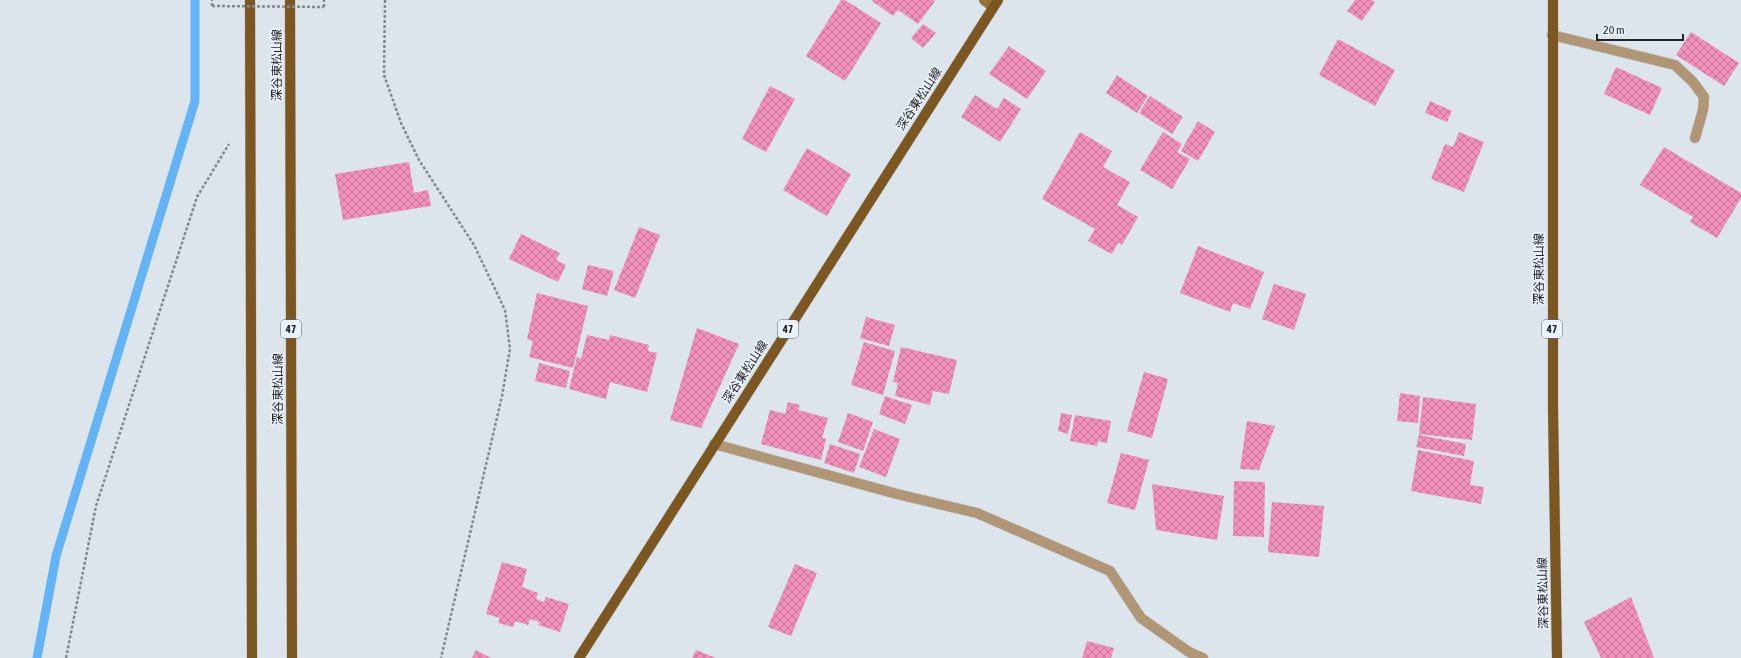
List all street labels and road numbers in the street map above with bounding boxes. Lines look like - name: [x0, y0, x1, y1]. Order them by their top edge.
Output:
- street label: 深谷東松山線: [270, 29, 284, 101]
- street label: 深谷東松山線: [894, 65, 944, 133]
- street label: 深谷東松山線: [1532, 233, 1546, 305]
- road number: 47: [281, 320, 301, 338]
- road number: 47: [778, 320, 798, 338]
- road number: 47: [1542, 320, 1562, 338]
- street label: 深谷東松山線: [720, 338, 770, 406]
- street label: 深谷東松山線: [271, 353, 285, 425]
- street label: 深谷東松山線: [1535, 557, 1551, 629]

